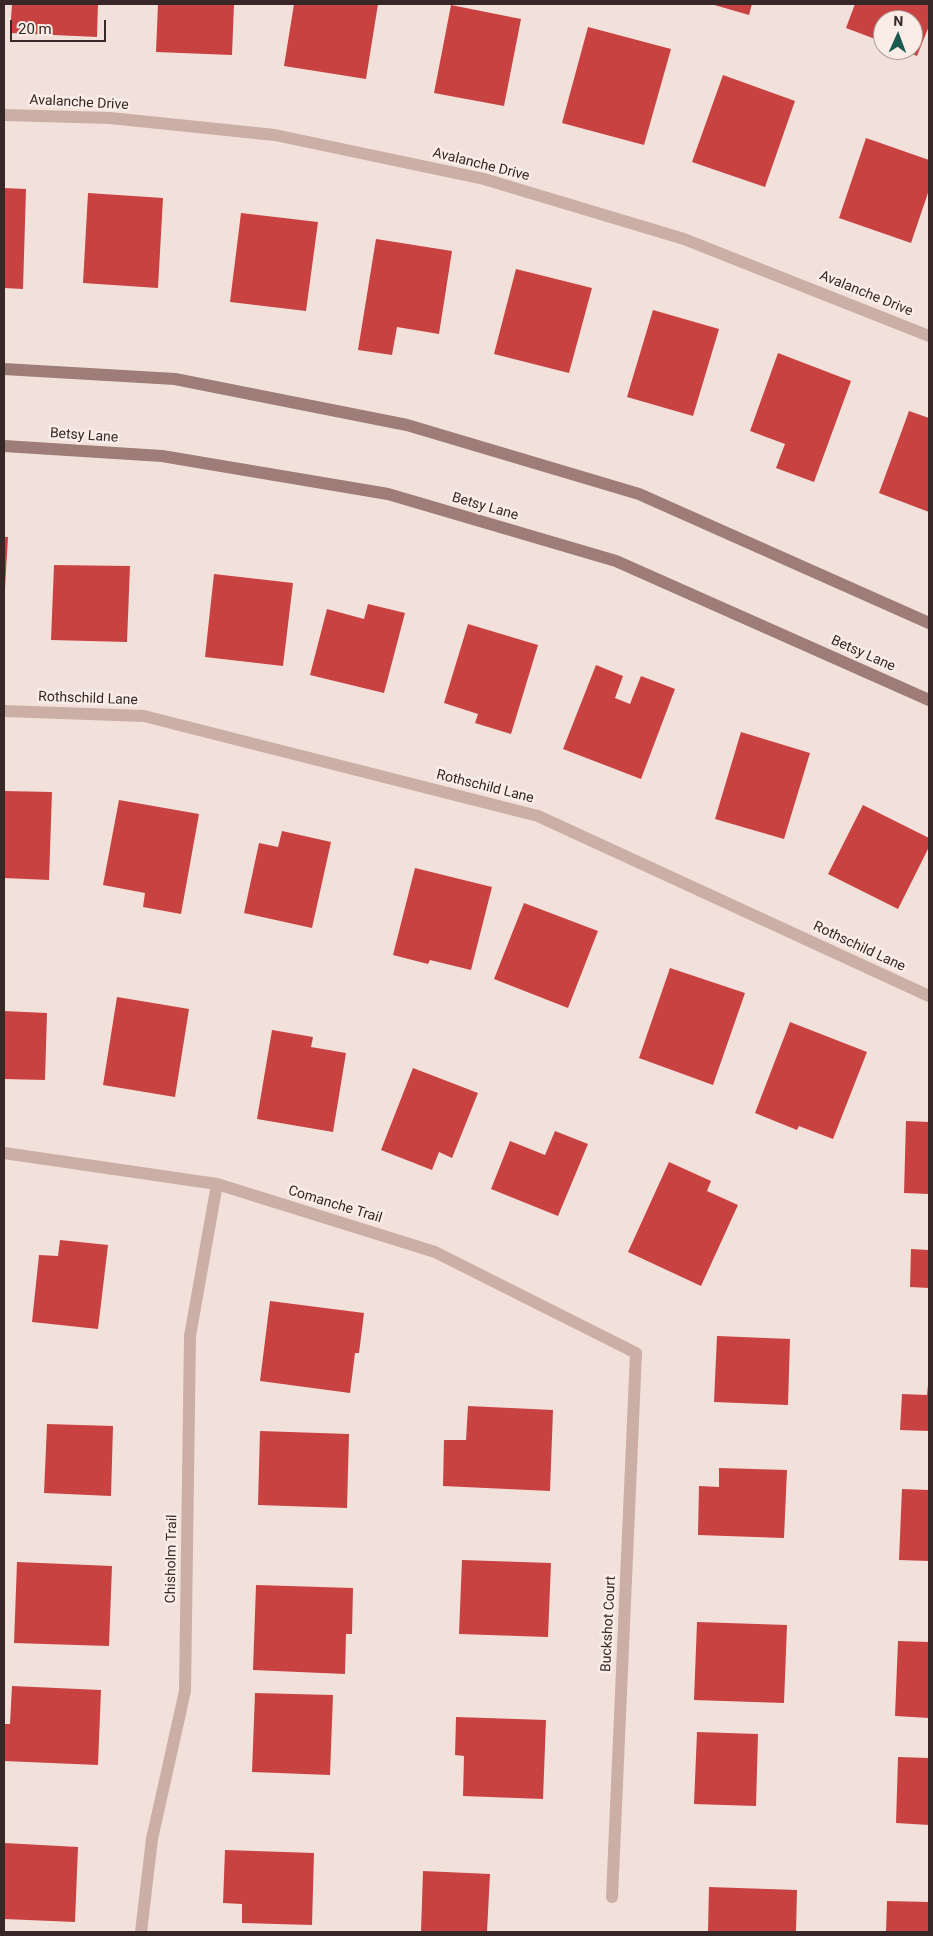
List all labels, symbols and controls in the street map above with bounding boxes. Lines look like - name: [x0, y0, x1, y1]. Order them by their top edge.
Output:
- scale bar: [12, 10, 109, 42]
- north arrow: [873, 10, 923, 60]
- text: N: [893, 13, 904, 29]
- text: 20 m: [18, 20, 52, 38]
- street label: Avalanche Drive: [29, 92, 129, 114]
- street label: Avalanche Drive: [431, 145, 531, 185]
- street label: Avalanche Drive: [817, 268, 915, 320]
- street label: Betsy Lane: [49, 425, 119, 447]
- street label: Betsy Lane: [450, 490, 520, 524]
- street label: Betsy Lane: [828, 632, 898, 676]
- street label: Rothschild Lane: [38, 689, 138, 709]
- street label: Rothschild Lane: [435, 767, 535, 807]
- street label: Rothschild Lane: [810, 918, 908, 976]
- street label: Comanche Trail: [286, 1183, 384, 1227]
- street label: Chisholm Trail: [163, 1514, 181, 1604]
- street label: Buckshot Court: [598, 1575, 620, 1673]

